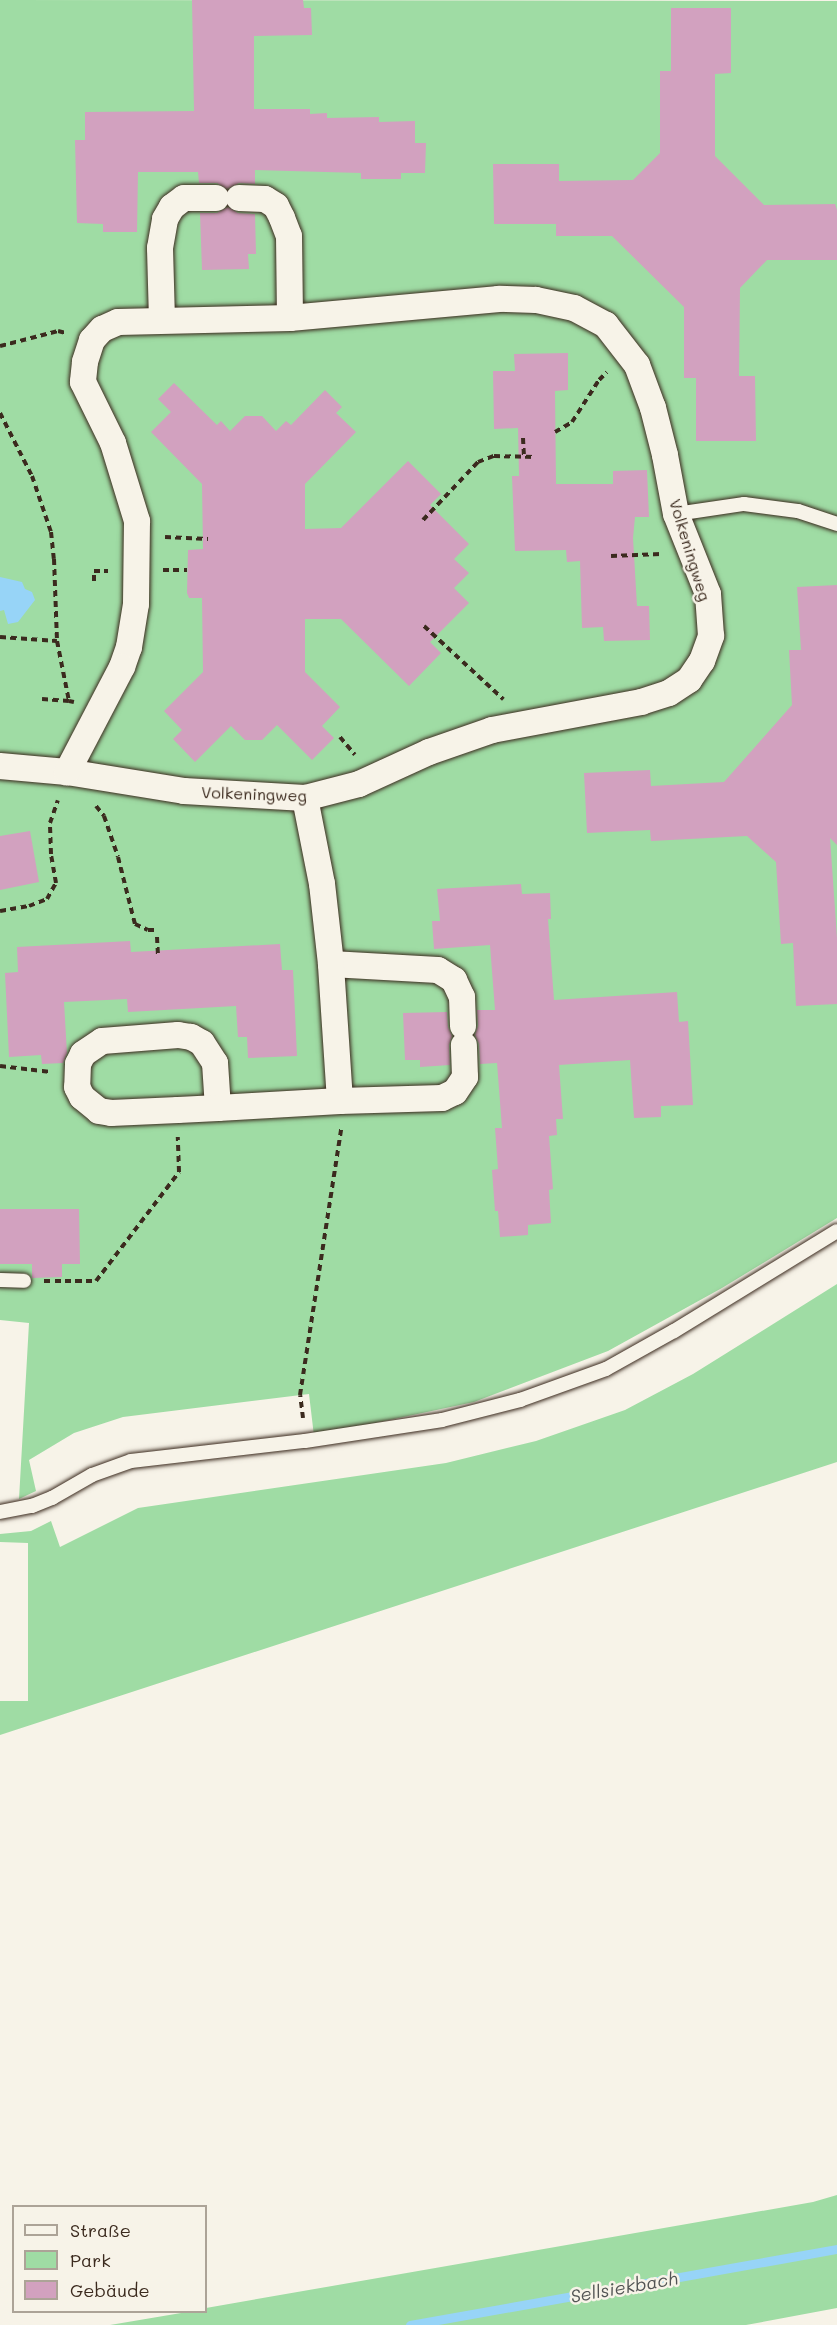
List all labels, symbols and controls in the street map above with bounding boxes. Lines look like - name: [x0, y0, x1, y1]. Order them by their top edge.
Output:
- street label: Volkeningweg: [665, 497, 715, 603]
- street label: Volkeningweg: [201, 783, 307, 805]
- legend: [12, 2205, 207, 2313]
- text: Straße: [70, 2218, 131, 2242]
- text: Park: [70, 2248, 111, 2272]
- water label: Sellsiekbach: [569, 2267, 679, 2307]
- text: Gebäude: [70, 2278, 150, 2302]

